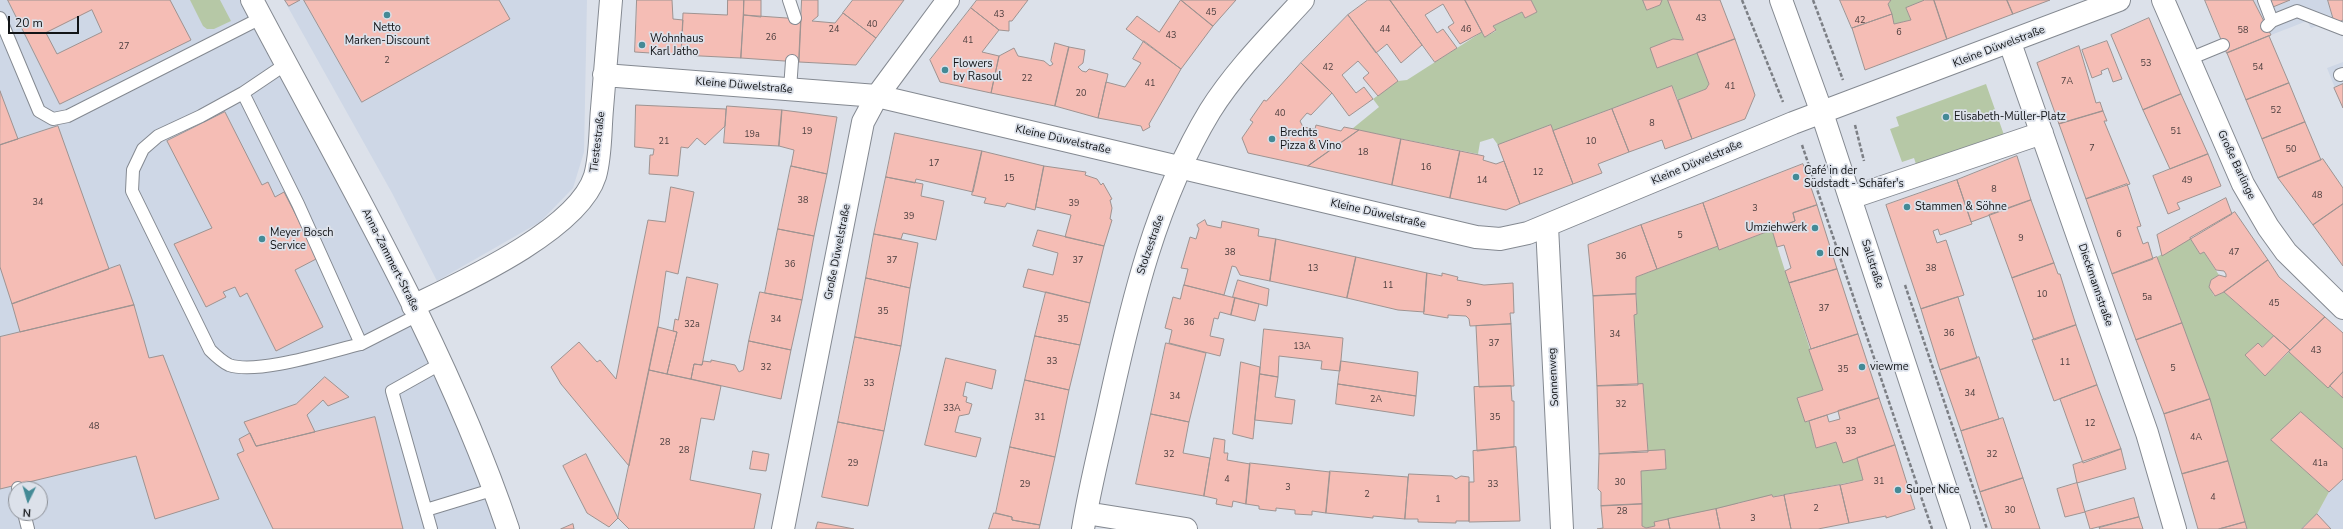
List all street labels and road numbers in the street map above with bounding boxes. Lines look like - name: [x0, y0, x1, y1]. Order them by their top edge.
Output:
- street label: Kleine Düwelstraße: [1951, 23, 2047, 71]
- street label: Kleine Düwelstraße: [695, 75, 793, 97]
- street label: Tiestestraße: [588, 111, 608, 173]
- street label: Kleine Düwelstraße: [1014, 123, 1112, 157]
- street label: Große Barlinge: [2214, 128, 2258, 202]
- street label: Kleine Düwelstraße: [1650, 138, 1744, 188]
- street label: Kleine Düwelstraße: [1329, 197, 1427, 231]
- street label: Große Düwelstraße: [822, 203, 854, 301]
- street label: Anna-Zammert-Straße: [358, 207, 422, 313]
- street label: Stolzestraße: [1135, 213, 1167, 277]
- street label: Sallstraße: [1858, 238, 1886, 290]
- street label: Dieckmannstraße: [2075, 242, 2115, 328]
- street label: Sonnenweg: [1546, 347, 1562, 407]

